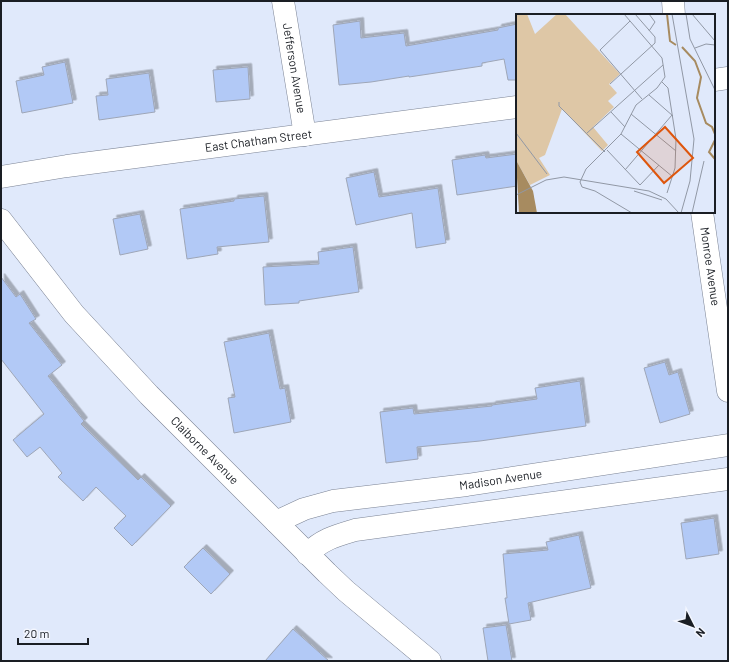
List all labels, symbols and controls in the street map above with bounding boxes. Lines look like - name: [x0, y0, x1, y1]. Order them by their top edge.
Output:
- inset map: [516, 14, 715, 213]
- street label: Jefferson Avenue: [281, 22, 309, 114]
- street label: East Chatham Street: [204, 126, 313, 154]
- street label: Monroe Avenue: [698, 226, 724, 307]
- street label: Claiborne Avenue: [169, 413, 242, 487]
- street label: Madison Avenue: [458, 466, 543, 492]
- north arrow: [673, 606, 713, 646]
- scale bar: [18, 620, 88, 646]
- text: 20 m: [24, 626, 50, 640]
- text: N: [694, 626, 708, 640]

